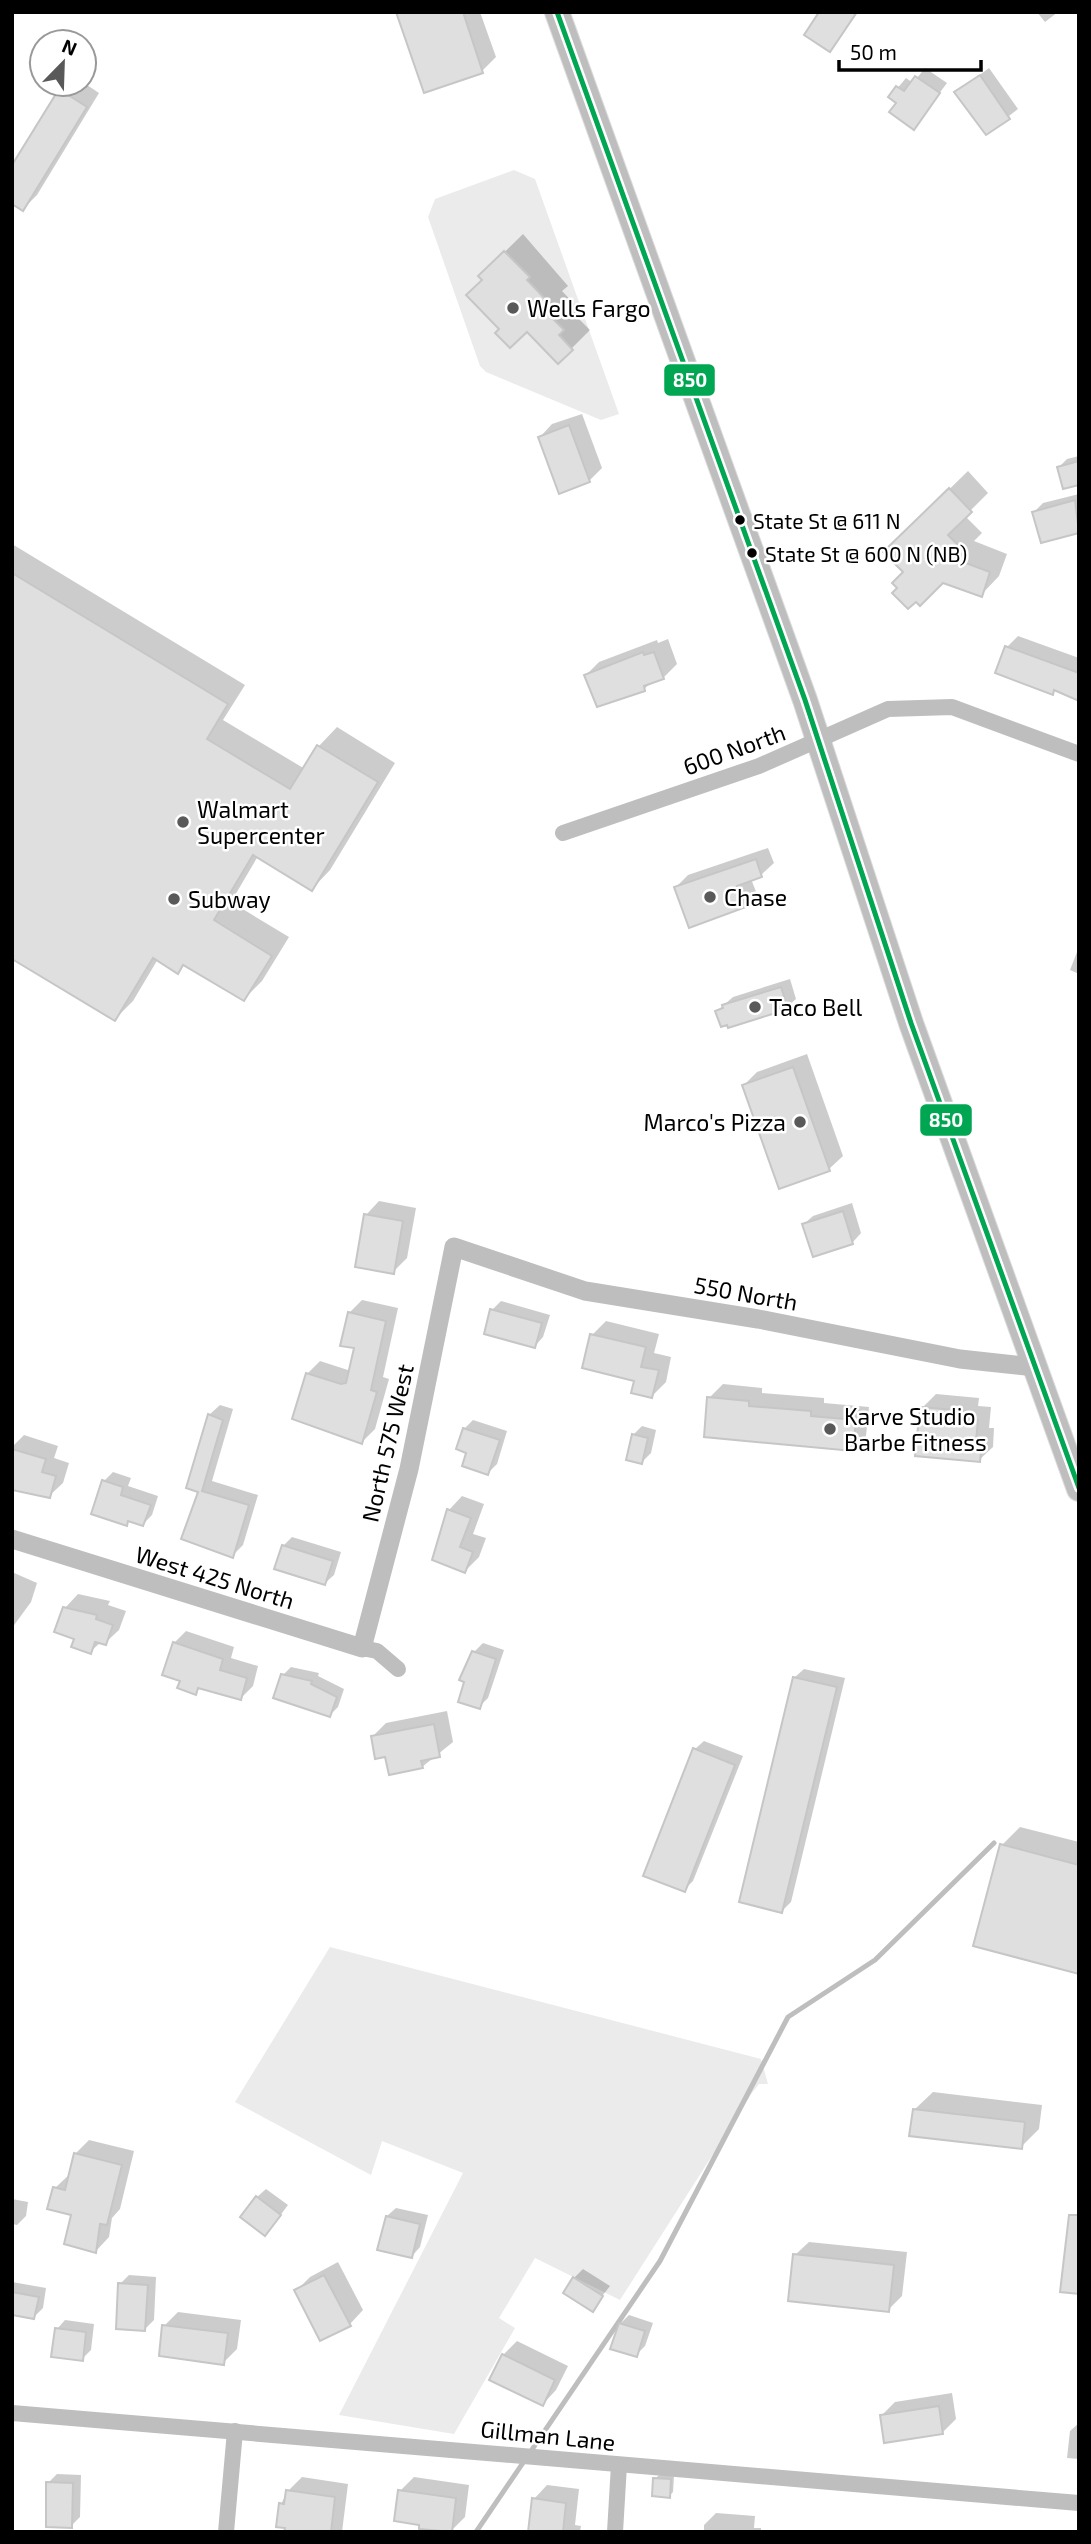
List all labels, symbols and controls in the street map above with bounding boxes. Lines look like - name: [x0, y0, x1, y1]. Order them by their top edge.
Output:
- north arrow: [28, 28, 98, 98]
- scale bar: [839, 28, 981, 72]
- text: N: [59, 34, 81, 60]
- text: 50 m: [850, 39, 897, 64]
- place label: Wells Fargo: [527, 294, 651, 322]
- marker: Wells Fargo: [505, 300, 521, 316]
- line badge: 850: [663, 363, 716, 397]
- text: 850: [673, 368, 707, 391]
- place label: State St @ 611 N: [753, 508, 900, 533]
- marker: State St @ 611 N: [733, 513, 747, 527]
- place label: State St @ 600 N (NB): [765, 541, 967, 566]
- marker: State St @ 600 N (NB): [745, 546, 759, 560]
- street label: 600 North: [679, 718, 789, 780]
- place label: Walmart Supercenter: [197, 795, 325, 849]
- marker: Walmart Supercenter: [175, 814, 191, 830]
- place label: Chase: [724, 883, 787, 911]
- place label: Subway: [188, 885, 271, 913]
- marker: Chase: [702, 889, 718, 905]
- marker: Subway: [166, 891, 182, 907]
- place label: Taco Bell: [769, 993, 863, 1021]
- marker: Taco Bell: [747, 999, 763, 1015]
- line badge: 850: [919, 1103, 973, 1137]
- place label: Marco's Pizza: [644, 1108, 786, 1136]
- text: 850: [929, 1108, 963, 1131]
- marker: Marco's Pizza: [792, 1114, 808, 1130]
- street label: 550 North: [692, 1270, 800, 1316]
- street label: North 575 West: [355, 1361, 419, 1525]
- place label: Karve Studio Barbe Fitness: [844, 1402, 987, 1456]
- marker: Karve Studio Barbe Fitness: [822, 1421, 838, 1437]
- street label: West 425 North: [132, 1540, 298, 1614]
- street label: Gillman Lane: [479, 2414, 617, 2456]

